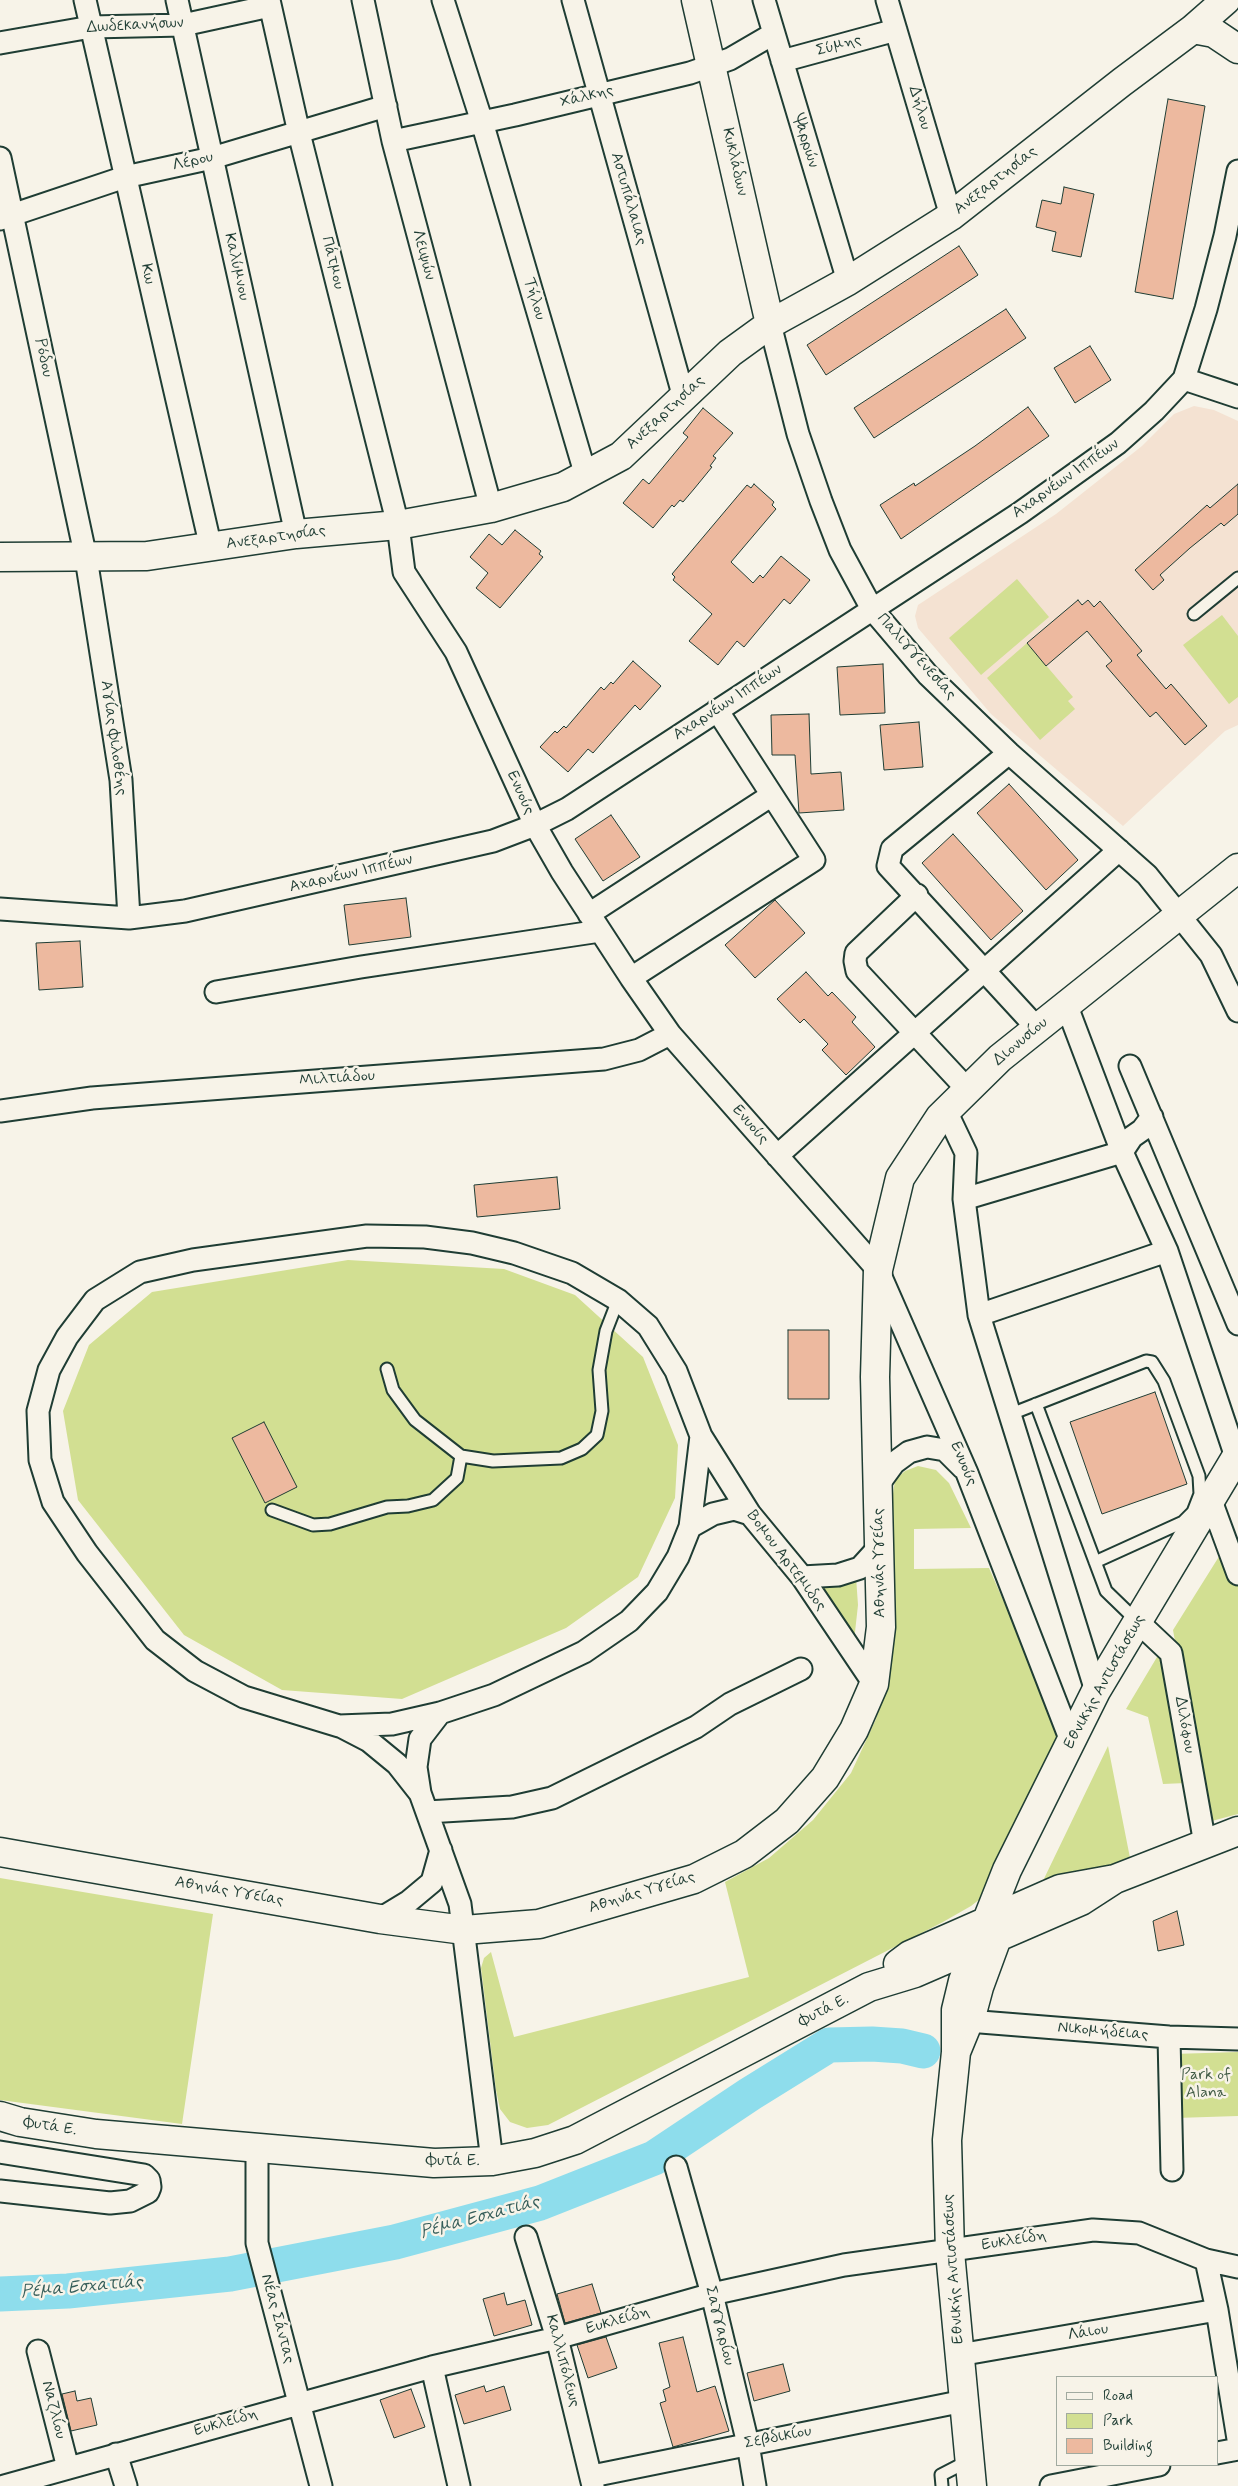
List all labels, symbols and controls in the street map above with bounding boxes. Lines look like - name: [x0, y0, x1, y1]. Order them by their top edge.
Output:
- street label: Δωδεκανήσων: [86, 14, 184, 38]
- street label: Σύμης: [814, 31, 864, 61]
- street label: Χάλκης: [558, 81, 616, 113]
- street label: Δήλου: [904, 84, 934, 132]
- street label: Ψαρρών: [788, 112, 822, 170]
- street label: Κυκλάδων: [717, 126, 751, 198]
- street label: Ανεξαρτησίας: [951, 143, 1041, 219]
- street label: Λέρου: [171, 148, 215, 176]
- street label: Αστυπάλαιας: [606, 150, 650, 248]
- street label: Λειψών: [407, 228, 439, 282]
- street label: Καλύμνου: [219, 231, 253, 303]
- street label: Πάτμου: [316, 235, 348, 291]
- street label: Κω: [135, 262, 159, 286]
- street label: Τήλου: [519, 276, 549, 322]
- street label: Ρόδου: [30, 337, 56, 379]
- street label: Ανεξαρτησίας: [623, 372, 709, 454]
- street label: Αχαρνέων Ιππέων: [1009, 435, 1123, 523]
- street label: Ανεξαρτησίας: [225, 522, 327, 554]
- street label: Παλιγγενεσίας: [872, 610, 960, 704]
- street label: Αχαρνέων Ιππέων: [670, 661, 786, 745]
- street label: Αγίας Φιλοθέης: [95, 679, 131, 797]
- street label: Ενυούς: [502, 768, 538, 818]
- street label: Αχαρνέων Ιππέων: [287, 850, 415, 898]
- street label: Διονυσίου: [990, 1014, 1052, 1070]
- street label: Μιλτιάδου: [298, 1067, 376, 1091]
- street label: Ενυούς: [728, 1101, 772, 1149]
- street label: Ενυούς: [945, 1439, 981, 1489]
- street label: Βομου Αρτεμιδος: [742, 1507, 830, 1615]
- street label: Αθηνάς Υγείας: [869, 1508, 891, 1618]
- street label: Εθνικής Αντιστάσεως: [1060, 1611, 1150, 1753]
- street label: Διλόφου: [1170, 1695, 1198, 1755]
- street label: Αθηνάς Υγείας: [587, 1868, 697, 1918]
- street label: Αθηνάς Υγείας: [173, 1873, 285, 1911]
- street label: Φυτά Ε.: [796, 1990, 852, 2032]
- street label: Νικομήδειας: [1057, 2018, 1149, 2046]
- park label: Park of Alana: [1181, 2066, 1231, 2104]
- street label: Φυτά Ε.: [22, 2113, 78, 2141]
- street label: Φυτά Ε.: [426, 2152, 480, 2172]
- water label: Ρέμα Εσχατιάς: [418, 2192, 542, 2244]
- street label: Εθνικής Αντιστάσεως: [939, 2193, 969, 2345]
- street label: Ευκλείδη: [980, 2226, 1048, 2256]
- water label: Ρέμα Εσχατιάς: [20, 2272, 144, 2304]
- street label: Νέας Σάντας: [256, 2272, 298, 2366]
- street label: Σαγγαρίου: [700, 2284, 738, 2368]
- street label: Ευκλείδη: [584, 2303, 652, 2339]
- street label: Καλλιπόλεως: [540, 2313, 584, 2409]
- street label: Λάιου: [1066, 2320, 1110, 2346]
- legend: [1056, 2376, 1218, 2466]
- street label: Ναζλίου: [37, 2379, 69, 2441]
- text: Road: [1103, 2386, 1133, 2406]
- street label: Ευκλείδη: [192, 2405, 260, 2441]
- text: Park: [1103, 2411, 1133, 2431]
- street label: Σεβδικίου: [743, 2422, 813, 2454]
- text: Building: [1103, 2436, 1153, 2456]

